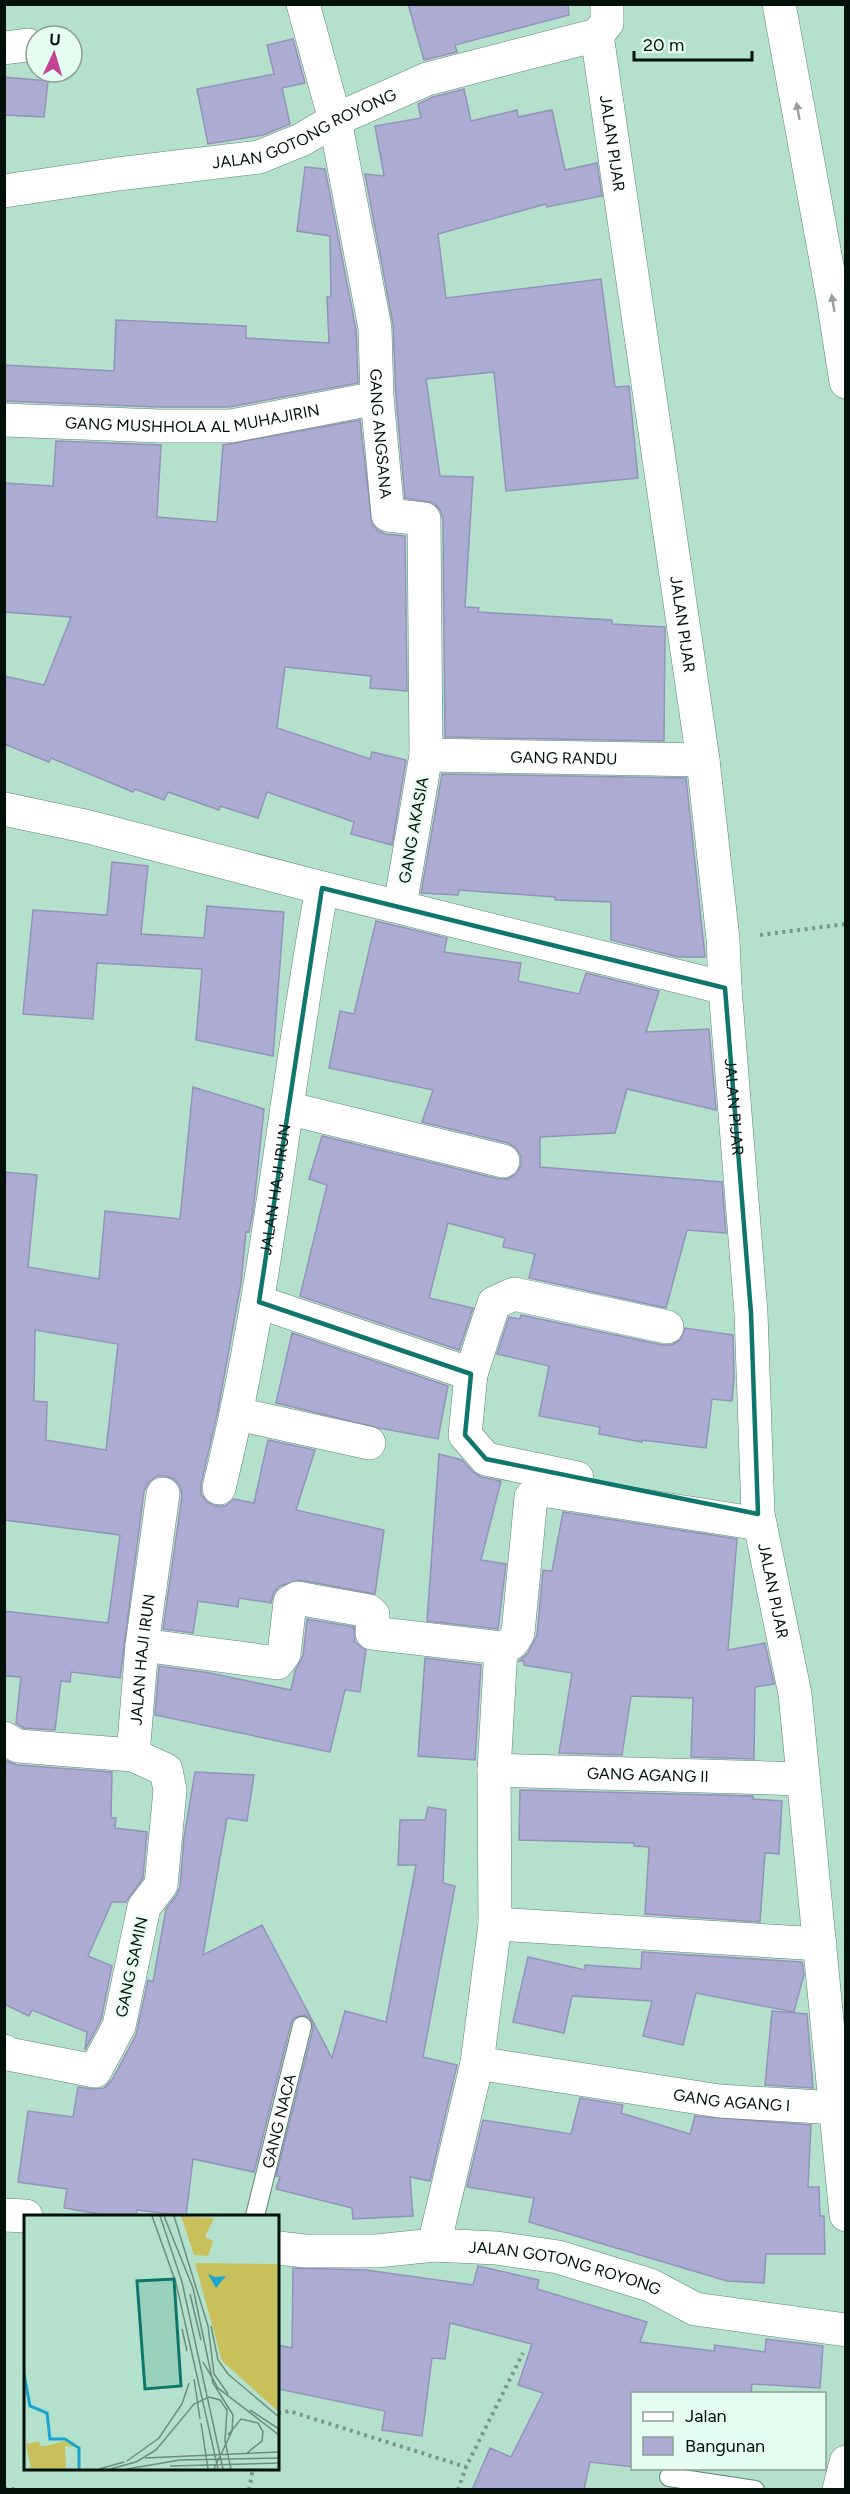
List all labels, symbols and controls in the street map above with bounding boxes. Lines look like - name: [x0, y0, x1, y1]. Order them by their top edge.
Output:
- north arrow: [24, 24, 84, 84]
- scale bar: [634, 24, 752, 62]
- text: U: [49, 30, 61, 49]
- text: 20 m: [643, 34, 684, 56]
- street label: JALAN GOTONG ROYONG: [211, 85, 399, 173]
- street label: JALAN PIJAR: [596, 94, 629, 193]
- one-way arrow: [794, 102, 803, 121]
- one-way arrow: [829, 294, 838, 313]
- street label: GANG ANGSANA: [366, 368, 395, 500]
- street label: GANG MUSHHOLA AL MUHAJIRIN: [65, 400, 321, 436]
- street label: JALAN PIJAR: [666, 575, 699, 674]
- street label: GANG RANDU: [510, 748, 618, 768]
- street label: GANG AKASIA: [395, 775, 432, 885]
- street label: JALAN PIJAR: [721, 1058, 747, 1156]
- street label: JALAN HAJI IRUN: [256, 1123, 294, 1256]
- street label: JALAN PIJAR: [754, 1541, 792, 1640]
- street label: JALAN HAJI IRUN: [126, 1593, 159, 1726]
- street label: GANG AGANG II: [587, 1764, 709, 1786]
- street label: GANG SAMIN: [112, 1915, 151, 2019]
- street label: GANG NACA: [258, 2072, 300, 2170]
- street label: GANG AGANG I: [672, 2085, 791, 2115]
- inset map: [24, 2215, 279, 2470]
- street label: JALAN GOTONG ROYONG: [468, 2238, 664, 2299]
- legend: [631, 2392, 826, 2470]
- text: Jalan: [685, 2405, 727, 2427]
- text: Bangunan: [685, 2435, 765, 2457]

